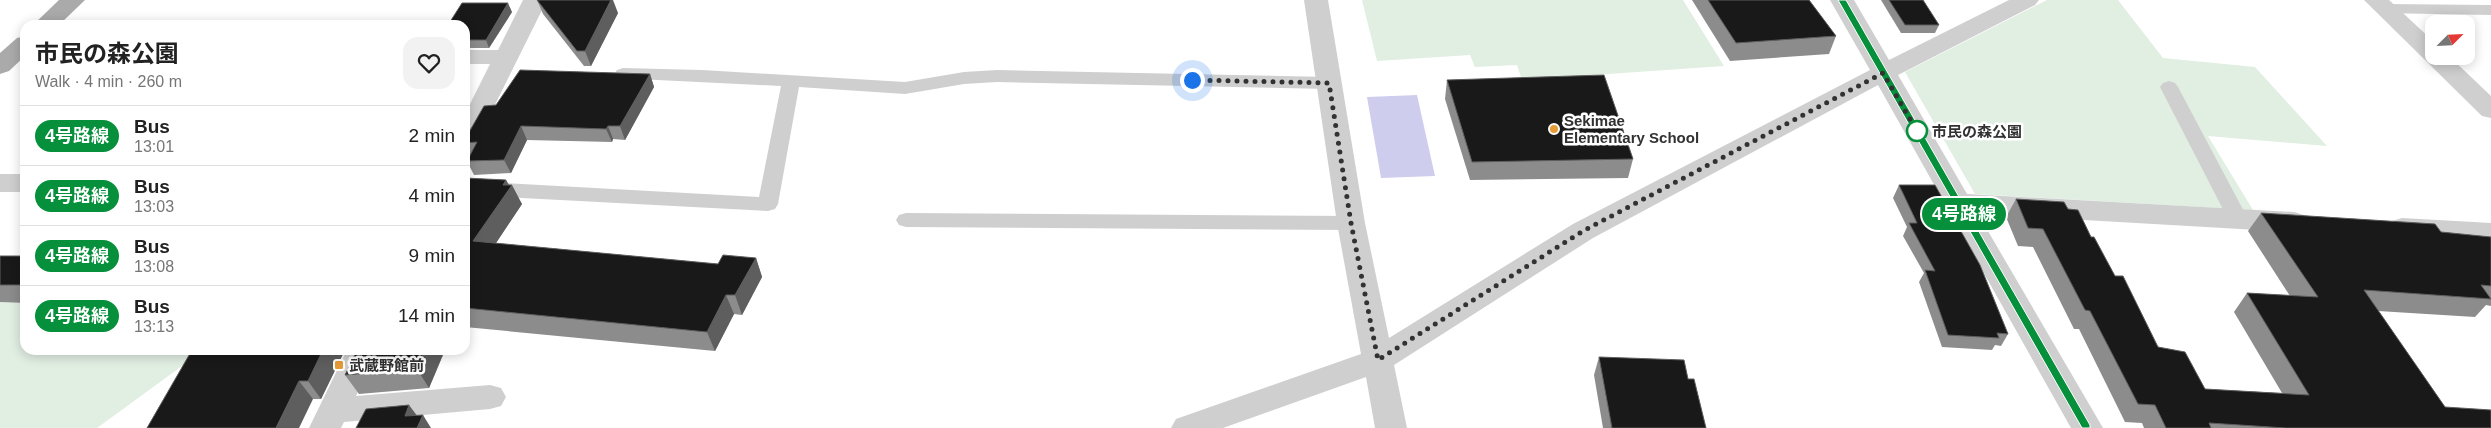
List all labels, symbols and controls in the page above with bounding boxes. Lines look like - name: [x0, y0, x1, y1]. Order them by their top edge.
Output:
- north arrow: [2425, 15, 2475, 65]
- map controls: [2425, 15, 2475, 65]
- button: heart: [403, 37, 455, 89]
- text: 市民の森公園: [35, 40, 179, 67]
- your location: [1180, 68, 1205, 93]
- text: Walk · 4 min · 260 m: [35, 73, 182, 90]
- place label: Sekimae Elementary School: [1564, 112, 1699, 146]
- text: Bus: [134, 116, 170, 137]
- marker: 市民の森公園: [1906, 120, 1928, 142]
- marker: Sekimae Elementary School: [1548, 123, 1560, 135]
- place label: 市民の森公園: [1932, 123, 2022, 140]
- text: 2 min: [409, 125, 455, 146]
- text: 4号路線: [45, 126, 109, 146]
- text: 13:01: [134, 138, 174, 155]
- text: Bus: [134, 176, 170, 197]
- text: 4 min: [409, 185, 455, 206]
- text: 4号路線: [45, 186, 109, 206]
- text: 13:03: [134, 198, 174, 215]
- line badge: 4号路線: [1929, 198, 1999, 230]
- text: 4号路線: [1932, 204, 1996, 224]
- text: Bus: [134, 236, 170, 257]
- text: 9 min: [409, 245, 455, 266]
- text: 4号路線: [45, 246, 109, 266]
- text: 13:08: [134, 258, 174, 275]
- text: Bus: [134, 296, 170, 317]
- text: 14 min: [398, 305, 455, 326]
- text: 4号路線: [45, 306, 109, 326]
- text: 13:13: [134, 318, 174, 335]
- place label: 武蔵野館前: [349, 357, 424, 374]
- marker: 武蔵野館前: [333, 359, 345, 371]

